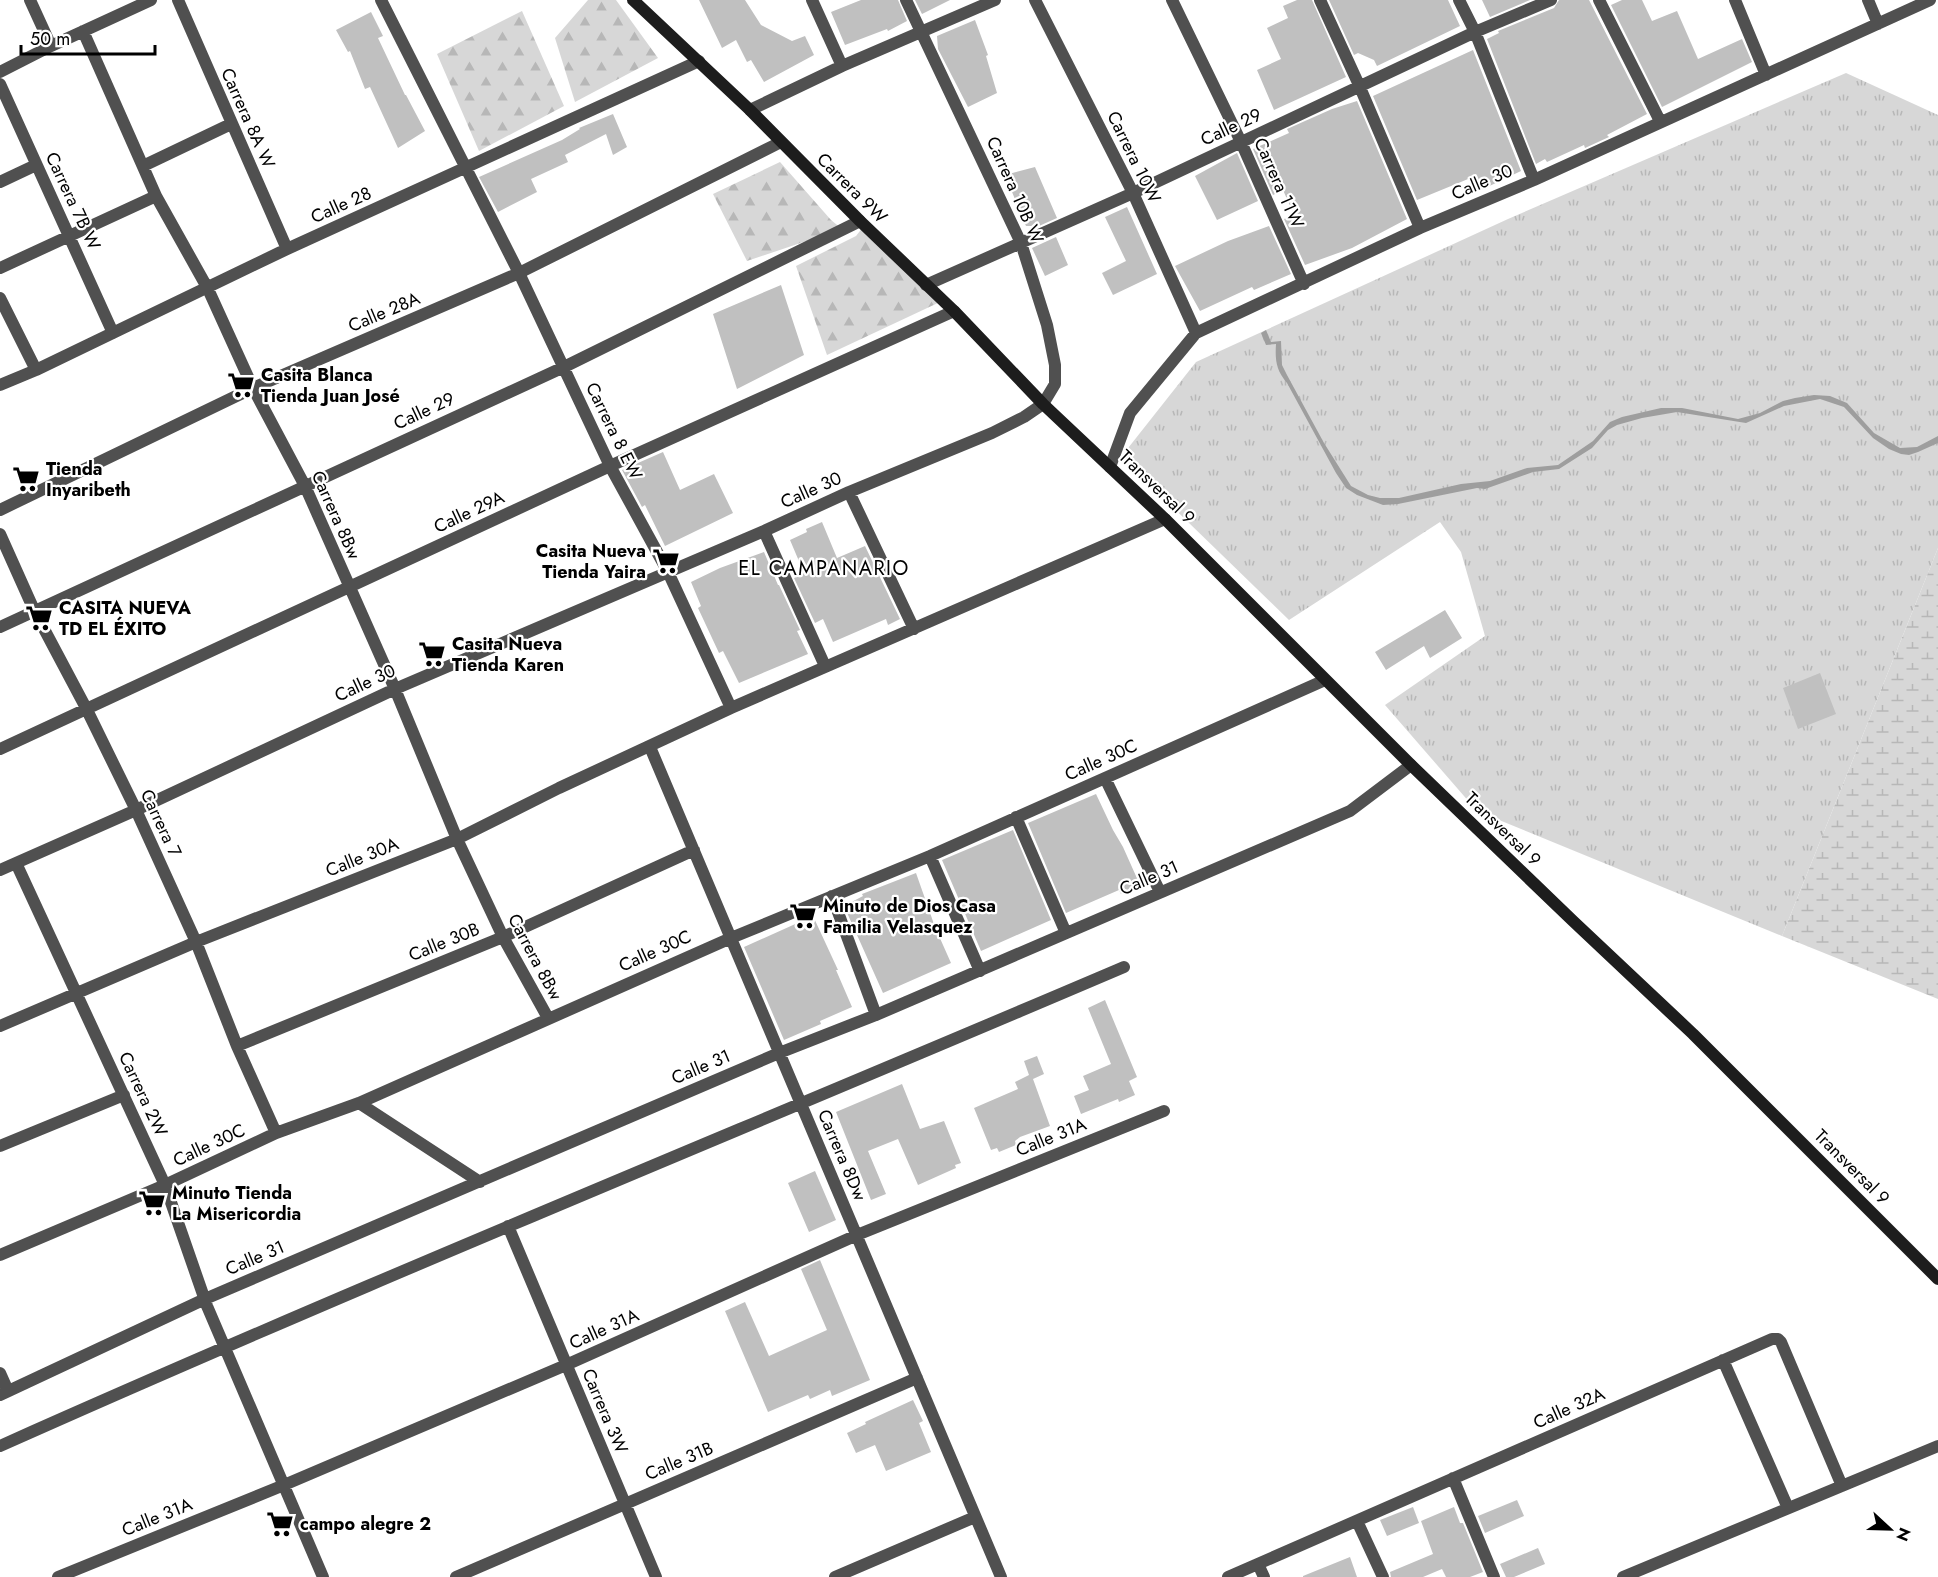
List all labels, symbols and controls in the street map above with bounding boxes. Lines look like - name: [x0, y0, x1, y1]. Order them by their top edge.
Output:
- scale bar: [21, 18, 154, 56]
- text: 50 m: [30, 26, 70, 52]
- street label: Carrera 8A W: [214, 64, 282, 172]
- street label: Calle 29: [1196, 102, 1266, 152]
- street label: Carrera 10W: [1101, 107, 1168, 207]
- street label: Carrera 10B W: [980, 132, 1050, 248]
- street label: Carrera 11W: [1247, 134, 1311, 233]
- street label: Carrera 9W: [811, 147, 893, 229]
- street label: Carrera 7B W: [39, 148, 107, 254]
- street label: Calle 30: [1447, 157, 1517, 207]
- street label: Calle 28: [306, 180, 376, 230]
- street label: Calle 28A: [344, 285, 424, 339]
- place label: Casita Blanca Tienda Juan José: [261, 362, 400, 409]
- supermarket icon: Casita Blanca Tienda Juan José: [226, 370, 256, 400]
- street label: Carrera 8 EW: [579, 378, 649, 484]
- street label: Calle 29: [389, 386, 459, 436]
- street label: Transversal 9: [1113, 444, 1201, 530]
- place label: Tienda Inyaribeth: [46, 456, 131, 503]
- supermarket icon: Tienda Inyaribeth: [11, 464, 41, 494]
- street label: Calle 30: [776, 465, 846, 515]
- street label: Carrera 8Bw: [305, 466, 367, 564]
- street label: Calle 29A: [429, 484, 509, 540]
- place label: Casita Nueva Tienda Yaira: [536, 538, 646, 585]
- supermarket icon: Casita Nueva Tienda Yaira: [651, 546, 681, 576]
- district label: EL CAMPANARIO: [738, 554, 910, 583]
- place label: CASITA NUEVA TD EL ÉXITO: [59, 595, 192, 642]
- supermarket icon: CASITA NUEVA TD EL ÉXITO: [24, 603, 54, 633]
- place label: Casita Nueva Tienda Karen: [452, 631, 564, 678]
- supermarket icon: Casita Nueva Tienda Karen: [417, 639, 447, 669]
- street label: Calle 30: [330, 657, 400, 708]
- street label: Calle 30C: [1061, 732, 1141, 788]
- street label: Carrera 7: [134, 785, 188, 862]
- street label: Transversal 9: [1459, 786, 1547, 872]
- street label: Calle 30A: [322, 831, 402, 883]
- street label: Calle 31: [1115, 854, 1183, 902]
- place label: Minuto de Dios Casa Familia Velasquez: [823, 893, 996, 940]
- supermarket icon: Minuto de Dios Casa Familia Velasquez: [788, 901, 818, 931]
- street label: Carrera 8Bw: [501, 909, 569, 1006]
- street label: Calle 30B: [405, 916, 483, 968]
- street label: Calle 30C: [615, 923, 695, 979]
- street label: Calle 31: [667, 1043, 735, 1091]
- street label: Carrera 2W: [112, 1047, 174, 1141]
- street label: Carrera 8Dw: [811, 1105, 873, 1205]
- street label: Calle 31A: [1012, 1111, 1090, 1163]
- street label: Calle 30C: [169, 1117, 249, 1173]
- street label: Transversal 9: [1808, 1123, 1896, 1211]
- place label: Minuto Tienda La Misericordia: [172, 1180, 301, 1227]
- supermarket icon: Minuto Tienda La Misericordia: [137, 1188, 167, 1218]
- street label: Calle 31: [221, 1234, 289, 1282]
- street label: Calle 31A: [565, 1302, 643, 1356]
- street label: Carrera 3W: [575, 1365, 635, 1458]
- street label: Calle 32A: [1529, 1381, 1609, 1435]
- street label: Calle 31B: [641, 1435, 717, 1487]
- street label: Calle 31A: [118, 1491, 196, 1543]
- north arrow: [1860, 1499, 1920, 1559]
- supermarket icon: campo alegre 2: [265, 1509, 295, 1539]
- place label: campo alegre 2: [300, 1511, 431, 1537]
- text: N: [1890, 1524, 1916, 1545]

